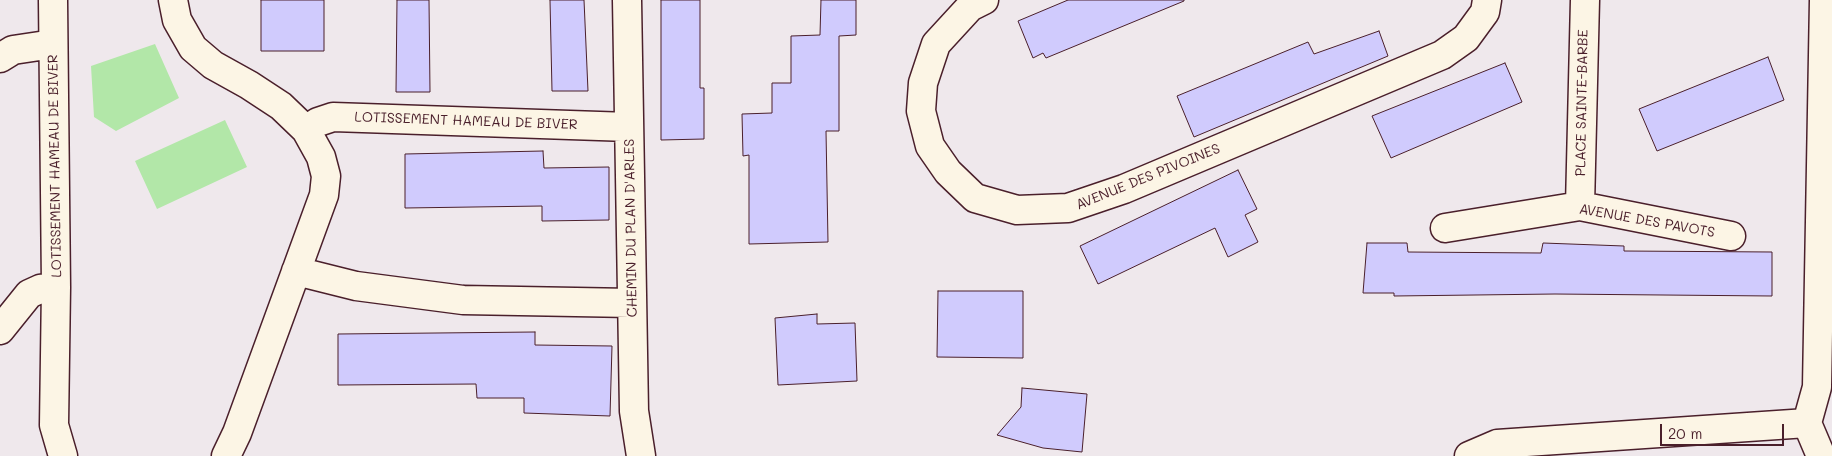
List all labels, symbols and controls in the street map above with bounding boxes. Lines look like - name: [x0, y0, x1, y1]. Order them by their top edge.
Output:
- street label: PLACE SAINTE-BARBE: [1572, 29, 1592, 177]
- street label: LOTISSEMENT HAMEAU DE BIVER: [45, 54, 65, 278]
- street label: LOTISSEMENT HAMEAU DE BIVER: [354, 109, 578, 133]
- street label: CHEMIN DU PLAN D'ARLES: [621, 139, 641, 317]
- street label: AVENUE DES PIVOINES: [1073, 140, 1223, 214]
- street label: AVENUE DES PAVOTS: [1578, 201, 1716, 241]
- scale bar: [1662, 414, 1786, 446]
- text: 20 m: [1668, 423, 1702, 443]

